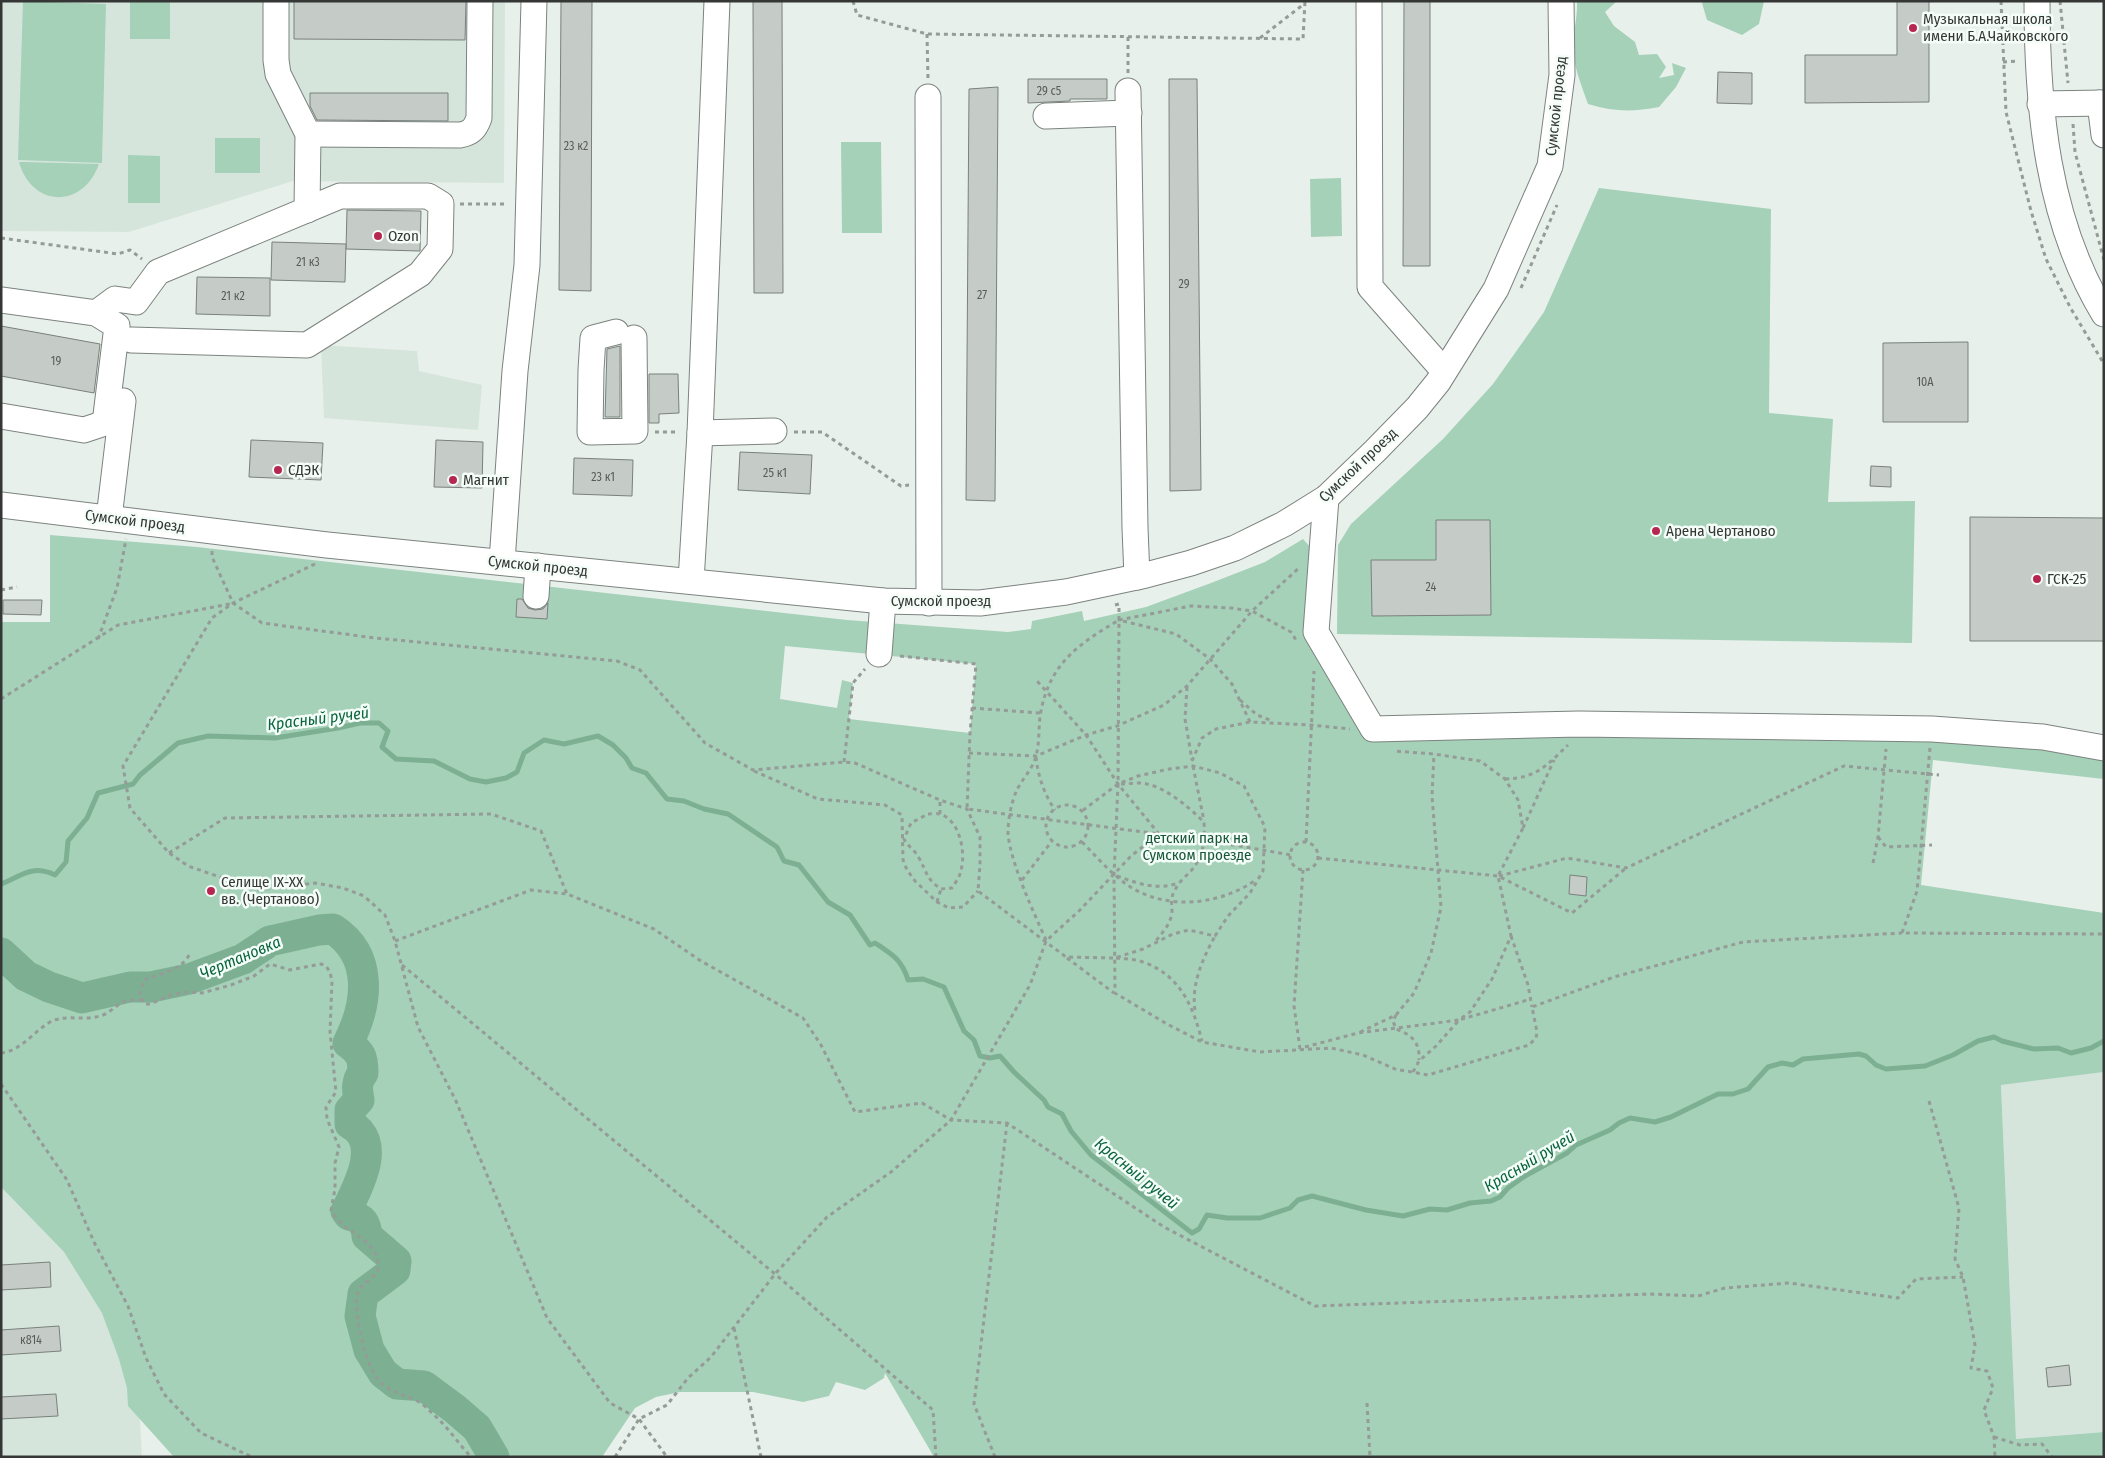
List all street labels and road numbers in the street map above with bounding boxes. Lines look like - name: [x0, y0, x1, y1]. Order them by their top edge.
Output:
- street label: Сумской проезд: [1542, 55, 1570, 157]
- street label: Сумской проезд: [1315, 424, 1401, 506]
- street label: Сумской проезд: [84, 506, 186, 536]
- street label: Сумской проезд: [487, 552, 589, 580]
- street label: Сумской проезд: [891, 592, 991, 610]

